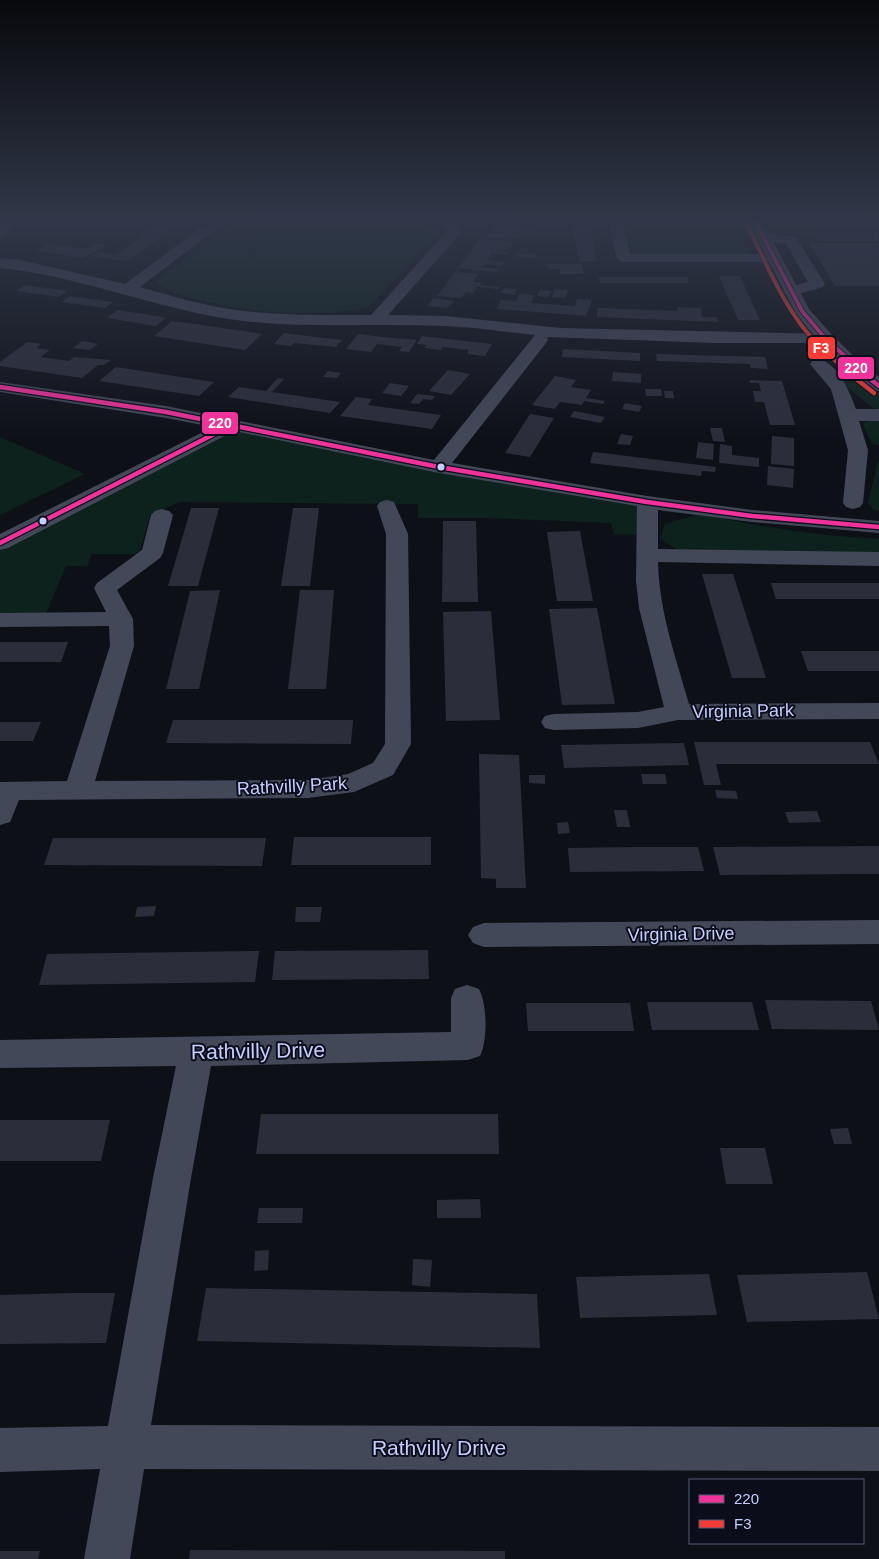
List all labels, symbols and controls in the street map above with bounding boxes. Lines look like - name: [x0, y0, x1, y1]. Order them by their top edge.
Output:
- line badge: F3: [807, 336, 836, 360]
- text: F3: [813, 340, 829, 356]
- line badge: 220: [837, 356, 875, 380]
- text: 220: [844, 360, 868, 376]
- line badge: 220: [201, 411, 239, 435]
- text: 220: [208, 415, 232, 431]
- unlabelled marker: [436, 462, 446, 472]
- unlabelled marker: [38, 516, 48, 526]
- street label: Virginia Park: [692, 700, 795, 722]
- street label: Rathvilly Park: [237, 773, 348, 799]
- street label: Virginia Drive: [627, 923, 735, 945]
- street label: Rathvilly Drive: [191, 1038, 325, 1063]
- street label: Rathvilly Drive: [372, 1436, 506, 1459]
- legend: [689, 1479, 864, 1544]
- text: 220: [734, 1490, 759, 1507]
- text: F3: [734, 1515, 752, 1532]

